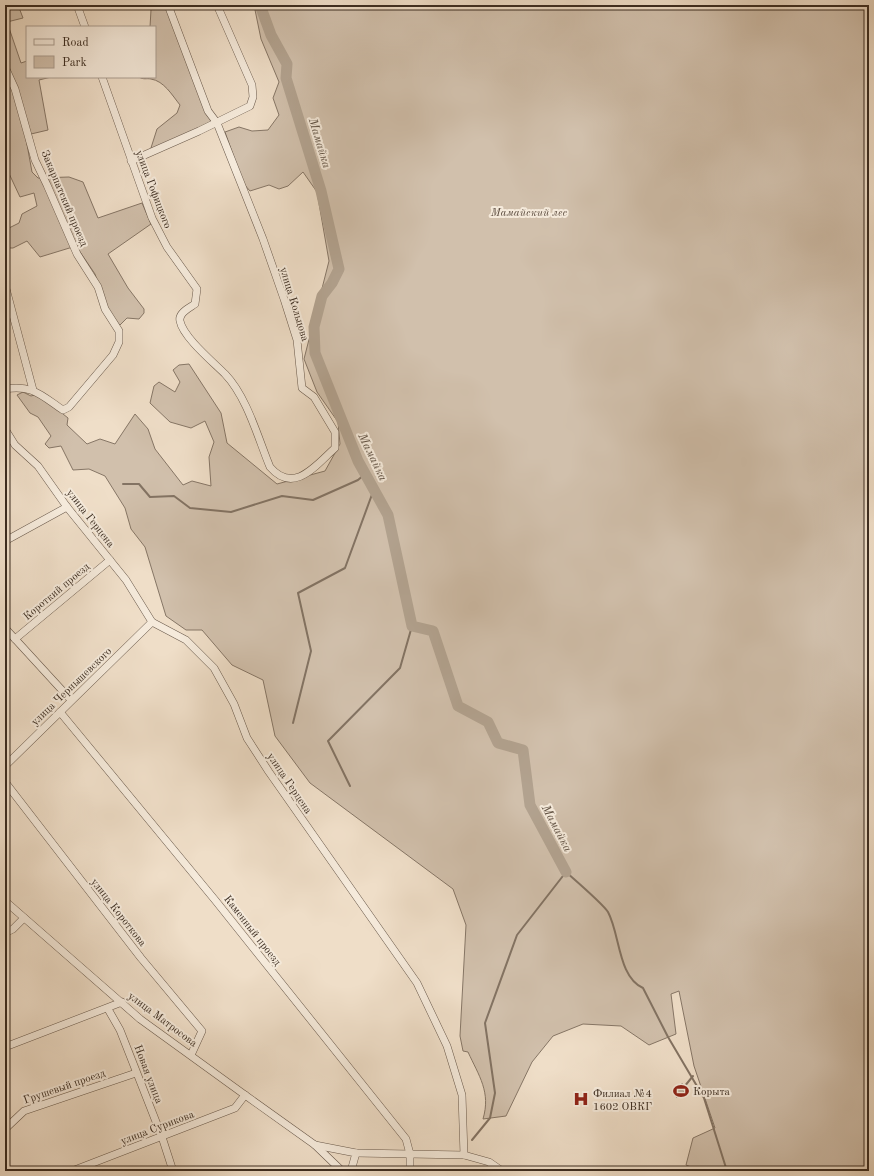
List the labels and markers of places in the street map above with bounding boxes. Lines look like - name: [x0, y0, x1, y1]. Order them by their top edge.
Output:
- sports icon: Корыта: [672, 1082, 690, 1100]
- place label: Корыта: [693, 1087, 731, 1098]
- place label: Филиал №4 1602 ОВКГ: [593, 1089, 652, 1113]
- hospital icon: Филиал №4 1602 ОВКГ: [572, 1090, 590, 1108]

